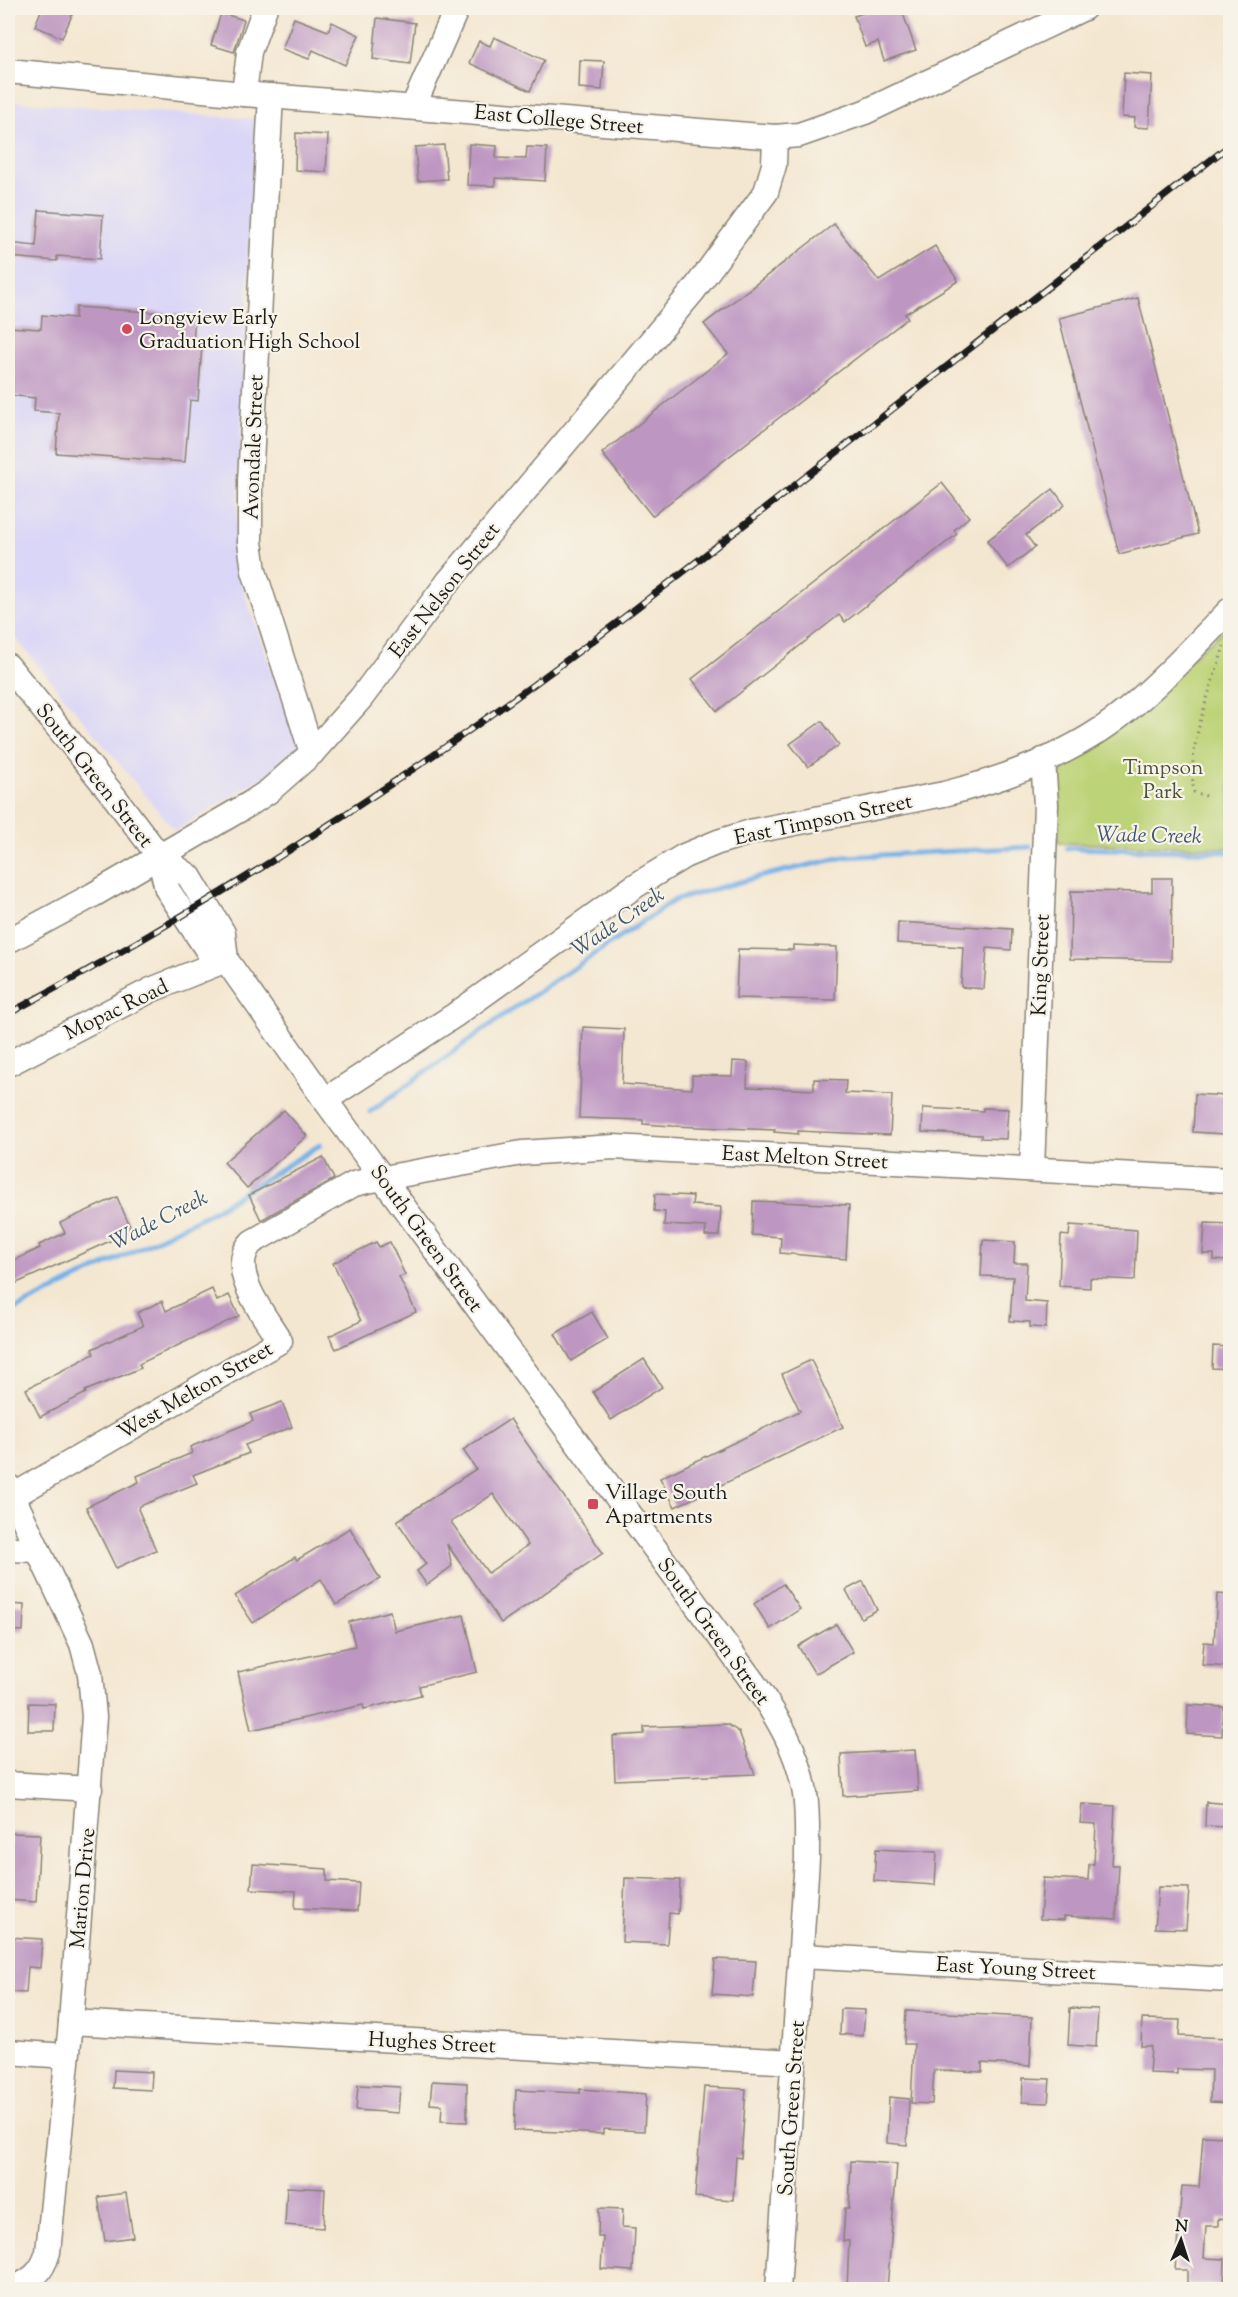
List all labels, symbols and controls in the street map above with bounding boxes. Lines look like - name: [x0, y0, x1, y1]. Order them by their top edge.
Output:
- street label: East College Street: [473, 99, 645, 143]
- place label: Longview Early Graduation High School: [139, 304, 360, 358]
- marker: Longview Early Graduation High School: [120, 322, 134, 336]
- street label: Avondale Street: [237, 374, 273, 520]
- street label: East Nelson Street: [383, 517, 508, 666]
- street label: South Green Street: [27, 698, 159, 855]
- park label: Timpson Park: [1123, 754, 1203, 808]
- street label: East Timpson Street: [731, 787, 915, 855]
- water label: Wade Creek: [1096, 820, 1202, 854]
- water label: Wade Creek: [566, 881, 672, 966]
- street label: King Street: [1025, 913, 1059, 1017]
- street label: Mopac Road: [60, 973, 174, 1049]
- street label: East Melton Street: [721, 1140, 889, 1178]
- street label: South Green Street: [362, 1159, 489, 1319]
- water label: Wade Creek: [105, 1183, 214, 1260]
- street label: West Melton Street: [113, 1335, 279, 1448]
- place label: Village South Apartments: [605, 1479, 728, 1533]
- marker: Village South Apartments: [586, 1497, 600, 1511]
- street label: South Green Street: [649, 1552, 776, 1712]
- street label: Marion Drive: [64, 1826, 104, 1950]
- street label: East Young Street: [935, 1951, 1097, 1989]
- street label: South Green Street: [772, 2019, 814, 2197]
- street label: Hughes Street: [367, 2026, 496, 2062]
- north arrow: [1151, 2210, 1211, 2270]
- text: N: [1175, 2216, 1189, 2239]

